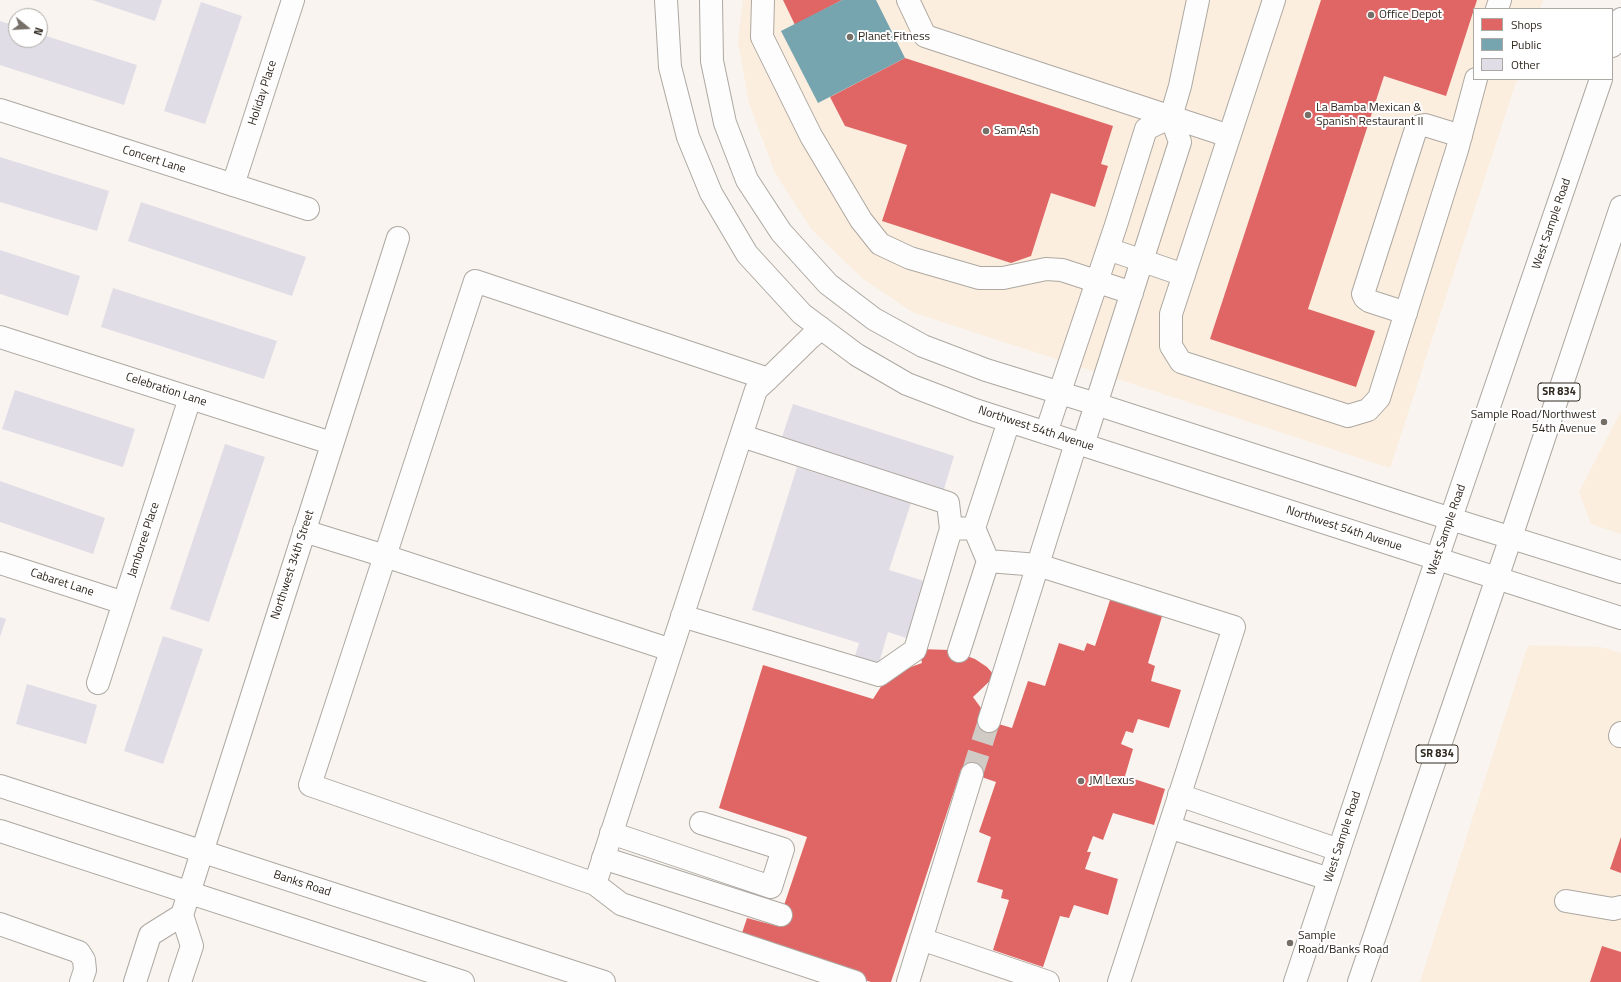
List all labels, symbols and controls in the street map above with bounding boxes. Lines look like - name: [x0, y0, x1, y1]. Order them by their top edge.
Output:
- north arrow: [8, 8, 48, 48]
- place label: Office Depot: [1379, 8, 1442, 22]
- legend: [1473, 8, 1613, 80]
- marker: Office Depot: [1366, 10, 1376, 20]
- text: Shops: [1511, 15, 1542, 34]
- text: N: [30, 25, 47, 37]
- place label: Planet Fitness: [858, 30, 930, 44]
- marker: Planet Fitness: [845, 32, 855, 42]
- text: Public: [1511, 35, 1541, 54]
- text: Other: [1511, 55, 1540, 74]
- street label: Holiday Place: [246, 59, 280, 127]
- place label: La Bamba Mexican & Spanish Restaurant II: [1316, 101, 1423, 129]
- marker: La Bamba Mexican & Spanish Restaurant II: [1303, 110, 1313, 120]
- place label: Sam Ash: [994, 124, 1038, 138]
- marker: Sam Ash: [981, 126, 991, 136]
- street label: Concert Lane: [121, 143, 187, 177]
- street label: West Sample Road: [1530, 177, 1574, 271]
- street label: Celebration Lane: [124, 370, 208, 410]
- road number: SR 834: [1538, 383, 1580, 401]
- street label: Northwest 54th Avenue: [976, 403, 1096, 455]
- place label: Sample Road/Northwest 54th Avenue: [1471, 408, 1596, 436]
- marker: Sample Road/Northwest 54th Avenue: [1599, 417, 1609, 427]
- street label: West Sample Road: [1425, 483, 1469, 577]
- street label: Jamboree Place: [125, 501, 163, 579]
- street label: Northwest 54th Avenue: [1284, 503, 1404, 555]
- street label: Northwest 34th Street: [268, 508, 318, 622]
- street label: Cabaret Lane: [28, 566, 96, 600]
- road number: SR 834: [1416, 745, 1458, 763]
- place label: JM Lexus: [1089, 774, 1134, 788]
- marker: JM Lexus: [1076, 776, 1086, 786]
- street label: West Sample Road: [1321, 790, 1365, 884]
- street label: Banks Road: [271, 868, 333, 900]
- place label: Sample Road/Banks Road: [1298, 929, 1389, 957]
- marker: Sample Road/Banks Road: [1285, 938, 1295, 948]

